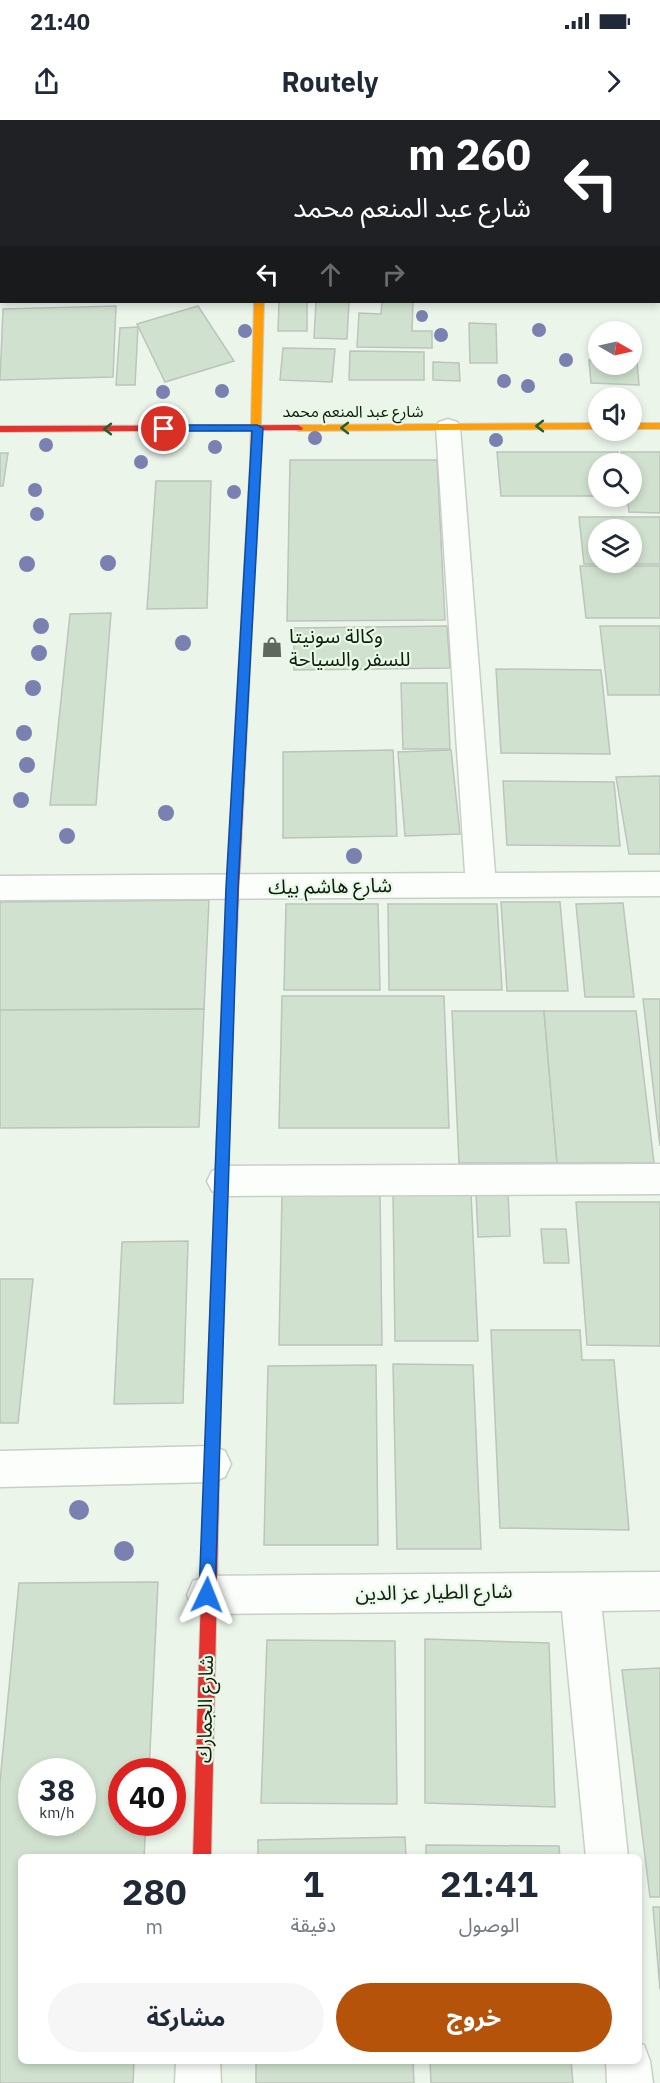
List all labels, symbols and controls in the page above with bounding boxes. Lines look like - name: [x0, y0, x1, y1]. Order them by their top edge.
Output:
- text: 21:40: [30, 7, 90, 36]
- text: Routely: [282, 64, 378, 99]
- icon: share: [30, 65, 63, 98]
- icon: forward: [597, 65, 630, 98]
- text: 260 m: [408, 127, 531, 182]
- icon: left: [552, 144, 630, 222]
- text: شارع عبد المنعم محمد: [293, 189, 531, 224]
- icon: left: [251, 258, 284, 291]
- icon: ahead: [314, 258, 347, 291]
- icon: right: [377, 258, 410, 291]
- north arrow: [588, 321, 642, 375]
- map controls: [588, 321, 642, 573]
- button: sound: [588, 387, 642, 441]
- street label: شارع عبد المنعم محمد: [283, 401, 423, 424]
- pin: [138, 403, 189, 454]
- icon: arrive: [147, 412, 180, 445]
- one-way arrow: [536, 420, 545, 432]
- one-way arrow: [341, 421, 350, 434]
- one-way arrow: [104, 423, 113, 435]
- button: search: [588, 453, 642, 507]
- button: layers: [588, 519, 642, 573]
- place label: وكالة سونيتا للسفر والسياحة: [289, 622, 410, 672]
- shop icon: وكالة سونيتا للسفر والسياحة: [260, 635, 284, 659]
- street label: شارع هاشم بيك: [268, 871, 392, 902]
- position arrow: [175, 1563, 239, 1627]
- street label: شارع الطيار عز الدين: [355, 1577, 513, 1608]
- street label: شارع الجمارك: [190, 1655, 221, 1763]
- speed limit sign: 40: [108, 1758, 186, 1836]
- text: 38: [39, 1770, 75, 1809]
- text: km/h: [39, 1803, 75, 1822]
- text: 1: [302, 1860, 324, 1907]
- text: 21:41: [440, 1860, 538, 1907]
- text: 280: [122, 1868, 187, 1915]
- text: دقيقة: [291, 1911, 336, 1938]
- text: الوصول: [459, 1911, 519, 1938]
- text: m: [146, 1913, 163, 1940]
- button: مشاركة: [48, 1983, 324, 2052]
- button: خروج: [336, 1983, 612, 2052]

